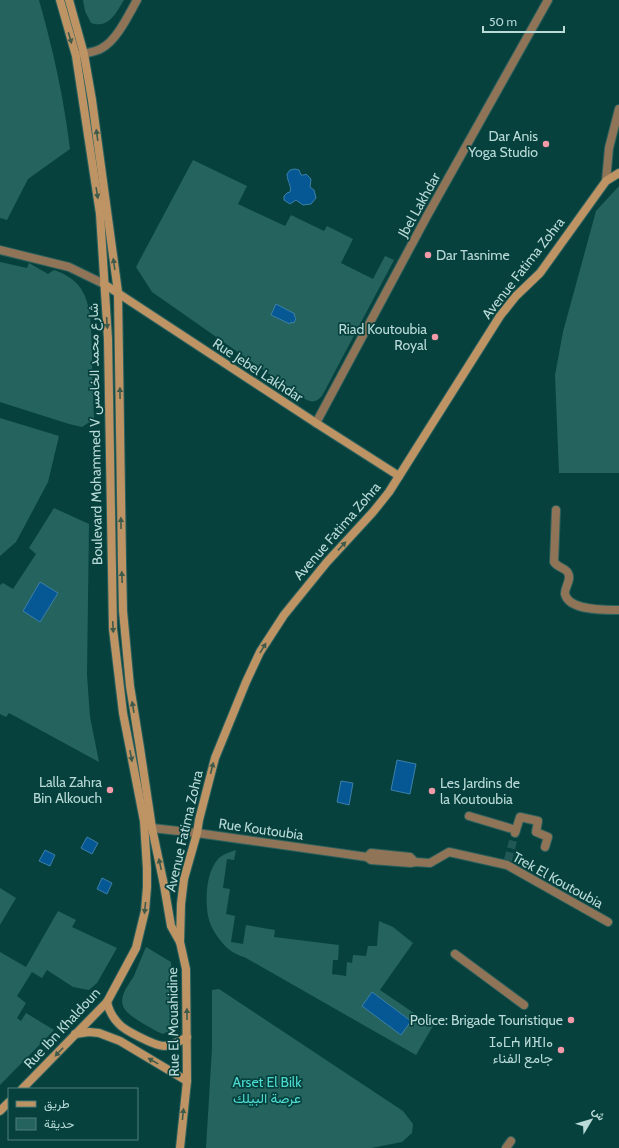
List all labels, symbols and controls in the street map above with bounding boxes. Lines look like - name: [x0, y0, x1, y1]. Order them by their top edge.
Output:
- scale bar: [483, 8, 564, 34]
- text: 50 m: [489, 14, 517, 29]
- one-way arrow: [67, 32, 73, 44]
- place label: Dar Anis Yoga Studio: [467, 127, 538, 161]
- one-way arrow: [94, 129, 100, 141]
- marker: Dar Anis Yoga Studio: [541, 139, 551, 149]
- street label: Jbel Lakhdar: [393, 169, 444, 241]
- one-way arrow: [94, 187, 100, 199]
- street label: Avenue Fatima Zohra: [478, 213, 568, 322]
- place label: Dar Tasnime: [436, 246, 510, 264]
- marker: Dar Tasnime: [423, 250, 433, 260]
- one-way arrow: [111, 258, 117, 270]
- street label: Boulevard Mohammed V شارع محمد الخامس: [84, 303, 108, 565]
- one-way arrow: [103, 317, 110, 329]
- place label: Riad Koutoubia Royal: [338, 320, 428, 354]
- marker: Riad Koutoubia Royal: [430, 332, 440, 342]
- street label: Rue Jebel Lakhdar: [209, 334, 307, 406]
- one-way arrow: [117, 386, 123, 399]
- street label: Avenue Fatima Zohra: [289, 478, 385, 584]
- one-way arrow: [118, 516, 124, 529]
- one-way arrow: [337, 541, 347, 551]
- one-way arrow: [119, 571, 126, 583]
- one-way arrow: [110, 621, 116, 634]
- one-way arrow: [259, 642, 266, 654]
- one-way arrow: [130, 700, 136, 713]
- one-way arrow: [128, 750, 134, 762]
- one-way arrow: [210, 762, 216, 774]
- street label: Avenue Fatima Zohra: [161, 768, 207, 893]
- place label: Lalla Zahra Bin Alkouch: [33, 773, 102, 807]
- place label: Les Jardins de la Koutoubia: [440, 774, 520, 808]
- marker: Lalla Zahra Bin Alkouch: [105, 785, 115, 795]
- marker: Les Jardins de la Koutoubia: [427, 786, 437, 796]
- street label: Rue Koutoubia: [217, 814, 305, 844]
- street label: Trek El Koutoubia: [510, 848, 607, 912]
- one-way arrow: [156, 858, 162, 870]
- one-way arrow: [142, 902, 148, 914]
- street label: Rue El Mouahidine: [163, 967, 183, 1077]
- street label: Rue Ibn Khaldoun: [20, 984, 104, 1072]
- one-way arrow: [184, 1007, 190, 1020]
- place label: Police: Brigade Touristique: [410, 1011, 563, 1029]
- marker: Police: Brigade Touristique: [566, 1015, 576, 1025]
- place label: ⵊⴰⵎⵄ ⵍⴼⵏⴰ جامع الفناء: [489, 1033, 553, 1069]
- marker: ⵊⴰⵎⵄ ⵍⴼⵏⴰ جامع الفناء: [556, 1045, 566, 1055]
- one-way arrow: [54, 1047, 64, 1057]
- one-way arrow: [148, 1058, 159, 1064]
- park label: Arset El Bilk عرصة البيلك: [233, 1073, 302, 1107]
- legend: [8, 1088, 138, 1140]
- text: طريق: [44, 1096, 70, 1112]
- north arrow: [571, 1100, 611, 1140]
- text: ش: [589, 1104, 608, 1123]
- one-way arrow: [180, 1108, 187, 1120]
- text: حديقة: [44, 1116, 74, 1131]

